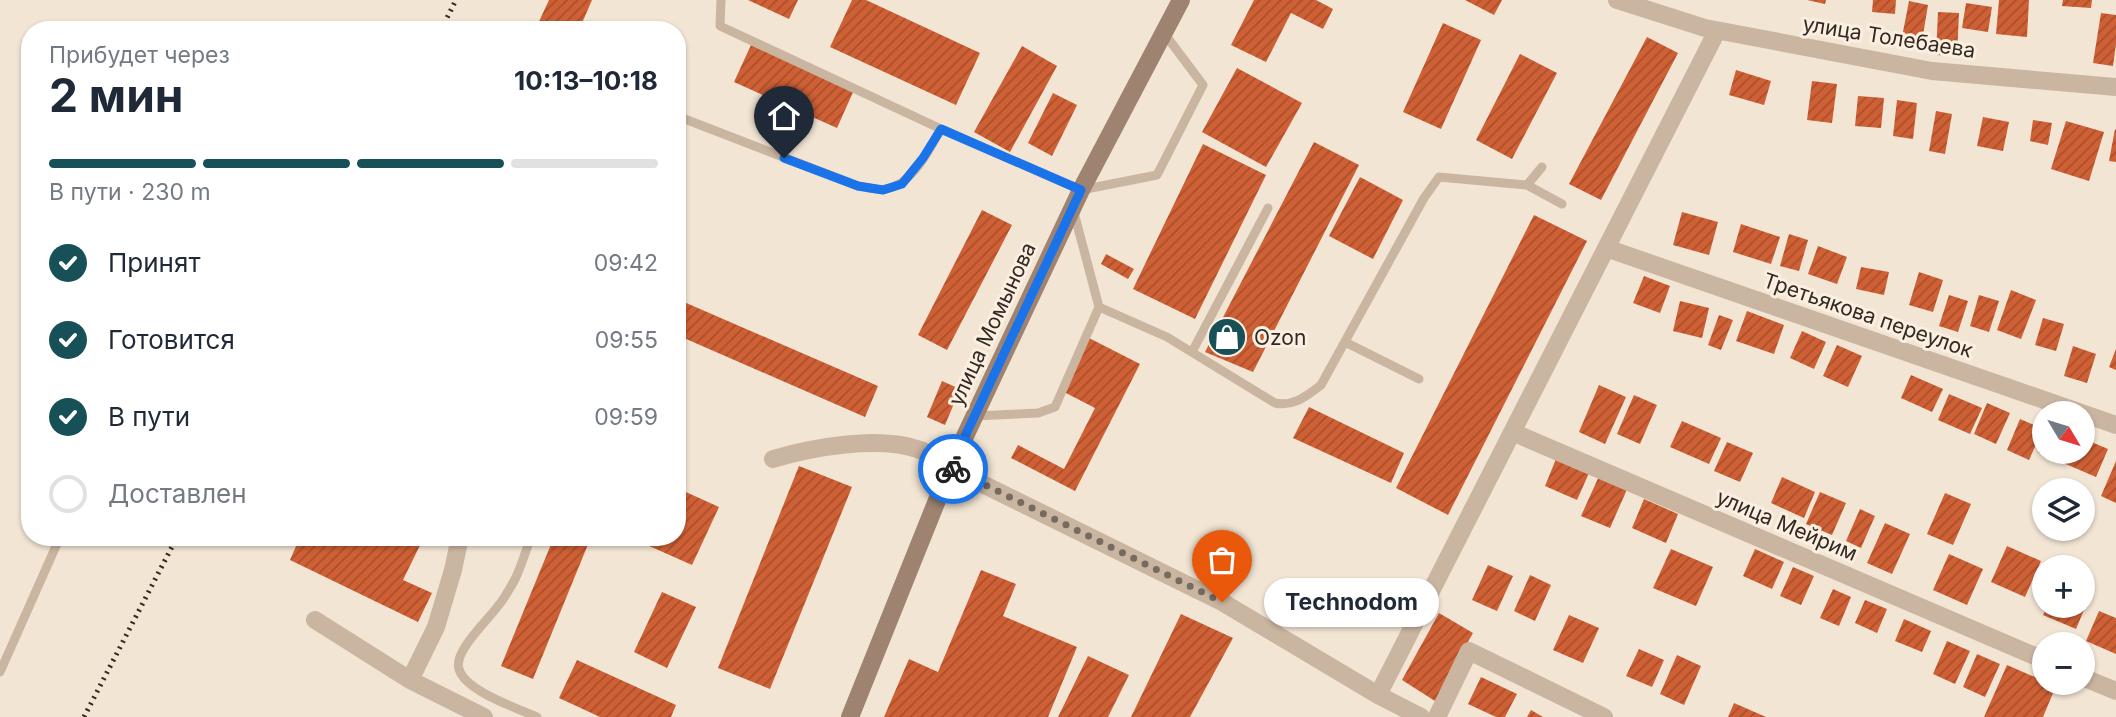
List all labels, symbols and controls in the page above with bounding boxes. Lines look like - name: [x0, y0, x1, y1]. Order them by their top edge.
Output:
- street label: улица Толебаева: [1801, 11, 1977, 63]
- text: Прибудет через: [49, 41, 230, 69]
- text: 10:13–10:18: [514, 65, 658, 96]
- text: 2 мин: [49, 67, 184, 123]
- pin: [754, 86, 814, 158]
- icon: home: [765, 97, 803, 135]
- text: В пути · 230 m: [49, 178, 211, 206]
- street label: улица Момынова: [943, 238, 1041, 410]
- icon: check: [49, 244, 87, 282]
- text: Принят: [108, 247, 201, 278]
- text: 09:42: [594, 249, 658, 277]
- street label: Третьякова переулок: [1760, 267, 1977, 363]
- shop icon: Ozon: [1206, 316, 1248, 358]
- icon: check: [49, 321, 87, 359]
- text: Готовится: [108, 324, 235, 355]
- place label: Ozon: [1254, 325, 1306, 350]
- text: 09:55: [595, 326, 658, 354]
- icon: check: [49, 398, 87, 436]
- text: В пути: [108, 401, 190, 432]
- north arrow: [2032, 401, 2095, 464]
- map controls: [2032, 401, 2095, 695]
- text: 09:59: [594, 403, 658, 431]
- courier: [918, 434, 988, 504]
- icon: bike: [934, 450, 972, 488]
- text: Доставлен: [108, 478, 247, 509]
- button: layers: [2032, 478, 2095, 541]
- street label: улица Мейрим: [1713, 484, 1861, 566]
- pin: [1192, 530, 1252, 602]
- icon: bag: [1203, 541, 1241, 579]
- button: +: [2032, 555, 2095, 618]
- callout: Technodom: [1264, 578, 1439, 626]
- text: Technodom: [1285, 588, 1418, 616]
- button: −: [2032, 632, 2095, 695]

